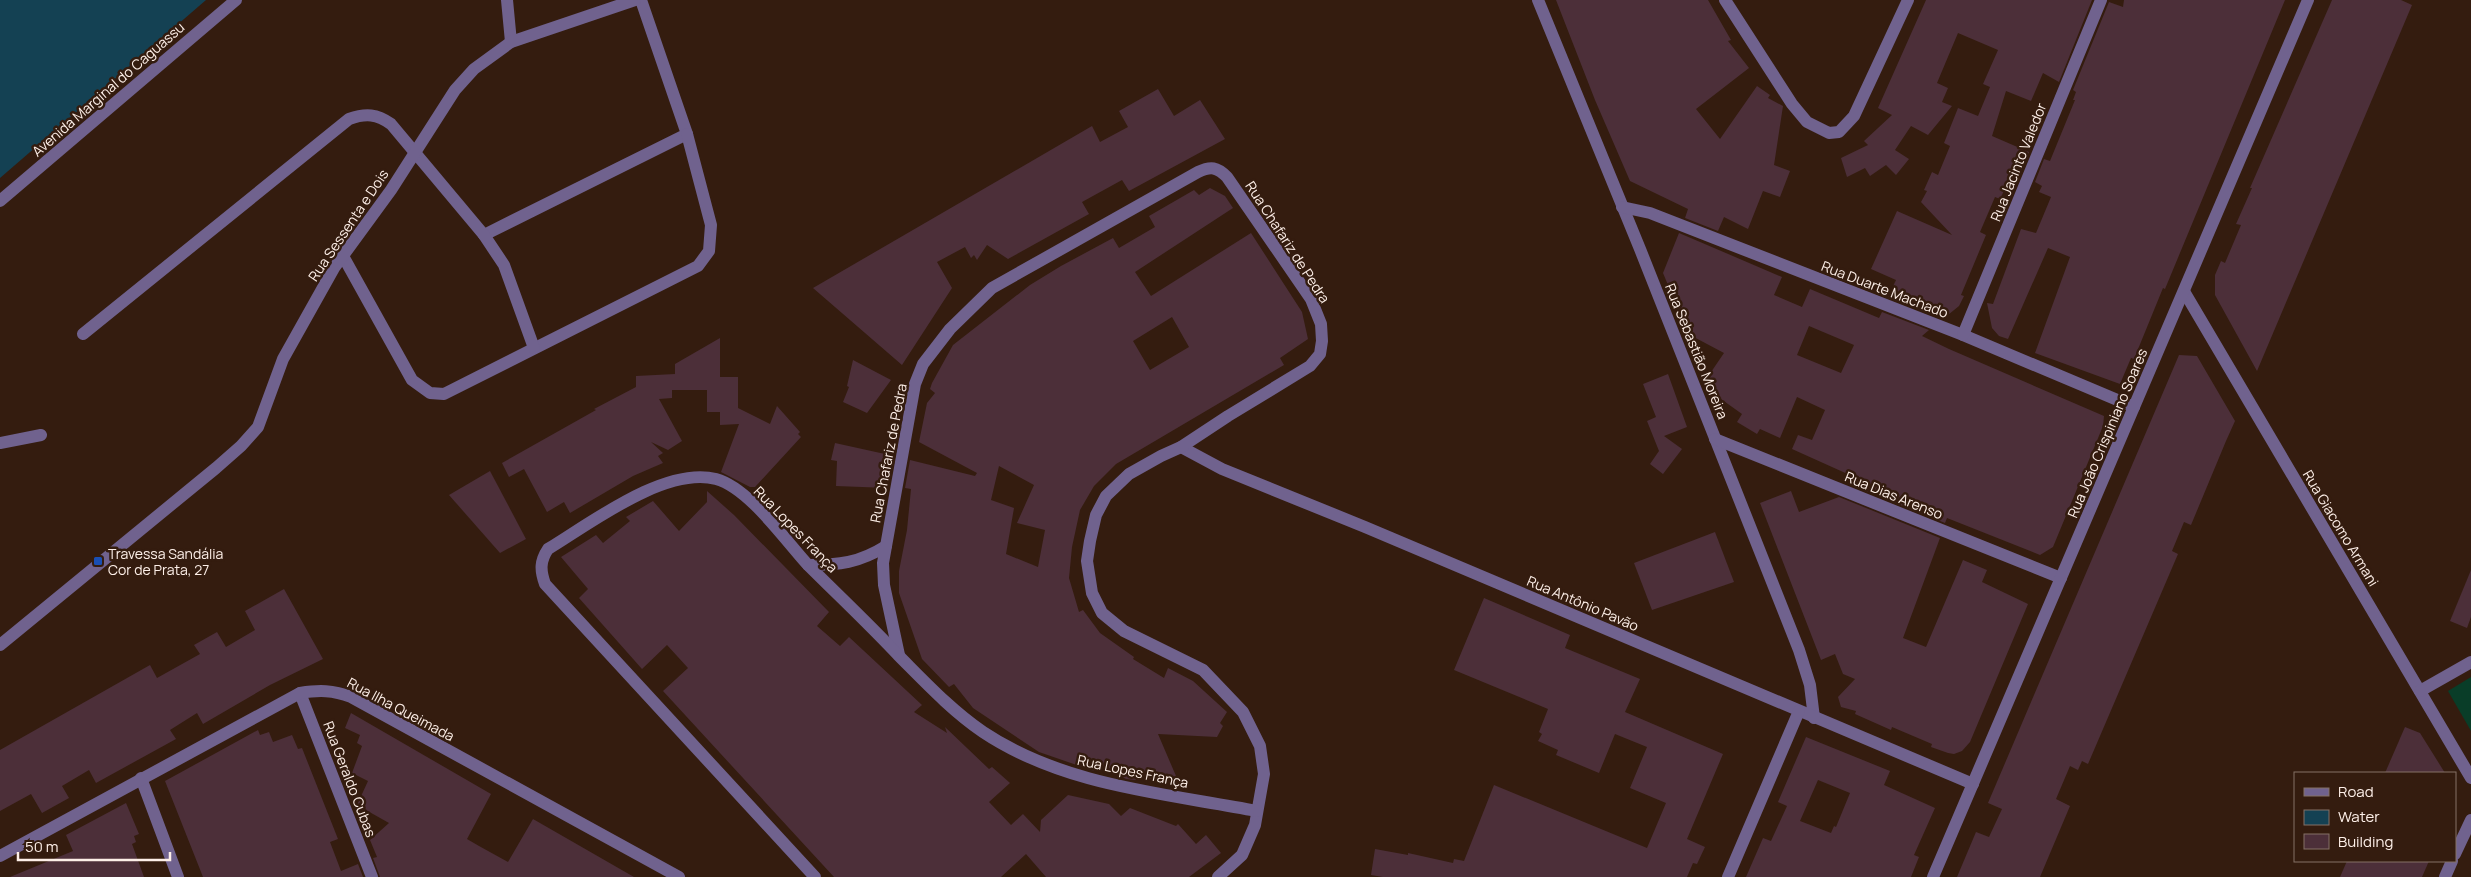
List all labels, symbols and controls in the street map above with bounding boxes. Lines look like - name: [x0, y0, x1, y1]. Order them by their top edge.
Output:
- street label: Avenida Marginal do Caguassu: [28, 17, 188, 161]
- street label: Rua Jacinto Valedor: [1986, 100, 2050, 224]
- street label: Rua Sessenta e Dois: [303, 165, 393, 285]
- street label: Rua Chafariz de Pedra: [1241, 177, 1335, 307]
- street label: Rua Duarte Machado: [1819, 256, 1951, 322]
- street label: Rua Sebastião Moreira: [1661, 280, 1733, 422]
- street label: Rua João Crispiniano Soares: [2063, 345, 2151, 521]
- street label: Rua Chafariz de Pedra: [865, 382, 911, 524]
- street label: Rua Giacomo Armani: [2299, 466, 2383, 590]
- street label: Rua Dias Arenso: [1842, 467, 1946, 523]
- street label: Rua Lopes França: [750, 482, 842, 576]
- place label: Travessa Sandália Cor de Prata, 27: [108, 544, 223, 579]
- marker: Travessa Sandália Cor de Prata, 27: [92, 555, 104, 567]
- street label: Rua Antônio Pavão: [1524, 571, 1642, 635]
- street label: Rua Ilha Queimada: [344, 673, 458, 745]
- street label: Rua Geraldo Cubas: [319, 718, 381, 840]
- street label: Rua Lopes França: [1076, 750, 1190, 792]
- legend: [2294, 772, 2456, 862]
- text: Road: [2338, 781, 2374, 802]
- text: Water: [2338, 806, 2380, 827]
- scale bar: [18, 830, 170, 862]
- text: Building: [2338, 831, 2393, 852]
- text: 50 m: [25, 836, 59, 857]

